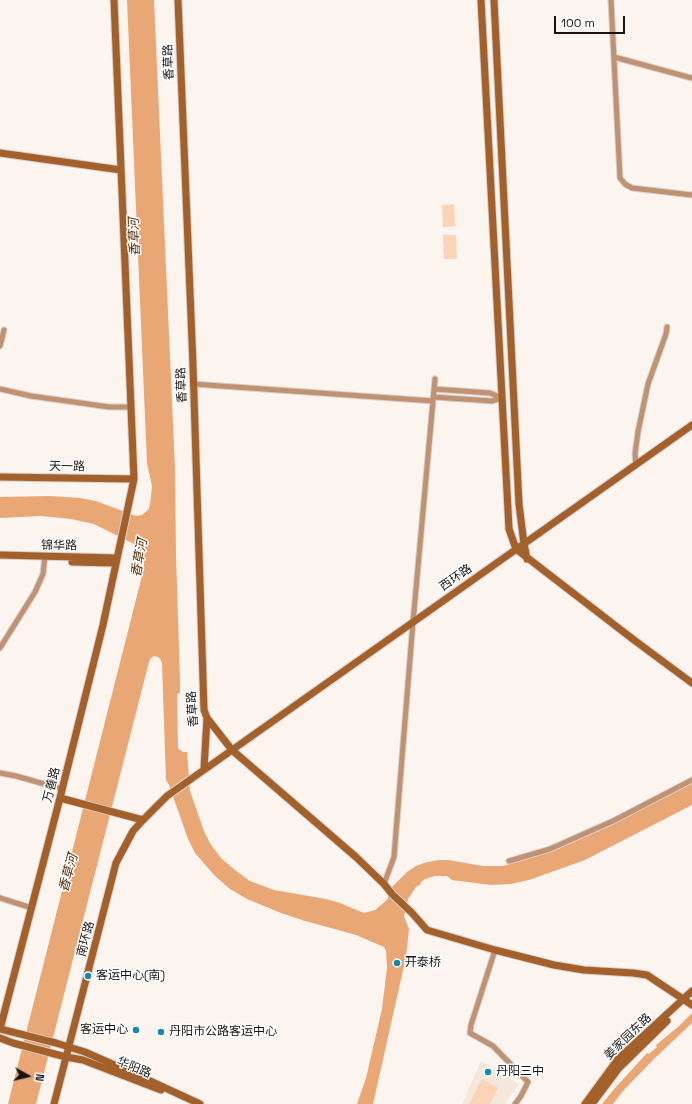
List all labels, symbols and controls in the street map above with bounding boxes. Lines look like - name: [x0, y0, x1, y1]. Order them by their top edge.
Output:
- scale bar: [556, 8, 627, 34]
- text: 100 m: [561, 15, 595, 31]
- street label: 香草路: [161, 44, 177, 80]
- water label: 香草河: [127, 217, 143, 257]
- street label: 香草路: [174, 367, 190, 403]
- street label: 天一路: [49, 459, 85, 475]
- water label: 香草河: [129, 537, 151, 579]
- street label: 锦华路: [41, 538, 77, 554]
- street label: 西环路: [437, 562, 475, 594]
- street label: 香草路: [185, 691, 201, 727]
- street label: 万善路: [41, 766, 63, 804]
- water label: 香草河: [56, 852, 82, 894]
- street label: 南环路: [74, 920, 98, 958]
- place label: 开泰桥: [405, 956, 441, 970]
- marker: 开泰桥: [392, 958, 402, 968]
- place label: 客运中心(南): [96, 969, 165, 983]
- marker: 客运中心(南): [83, 971, 93, 981]
- street label: 姜家园东路: [601, 1011, 655, 1063]
- place label: 客运中心: [80, 1023, 128, 1037]
- marker: 客运中心: [131, 1025, 141, 1035]
- place label: 丹阳市公路客运中心: [169, 1025, 277, 1039]
- marker: 丹阳市公路客运中心: [156, 1027, 166, 1037]
- street label: 华阳路: [115, 1055, 153, 1081]
- north arrow: [8, 1056, 48, 1096]
- place label: 丹阳三中: [496, 1065, 544, 1079]
- marker: 丹阳三中: [483, 1067, 493, 1077]
- text: N: [32, 1073, 47, 1082]

